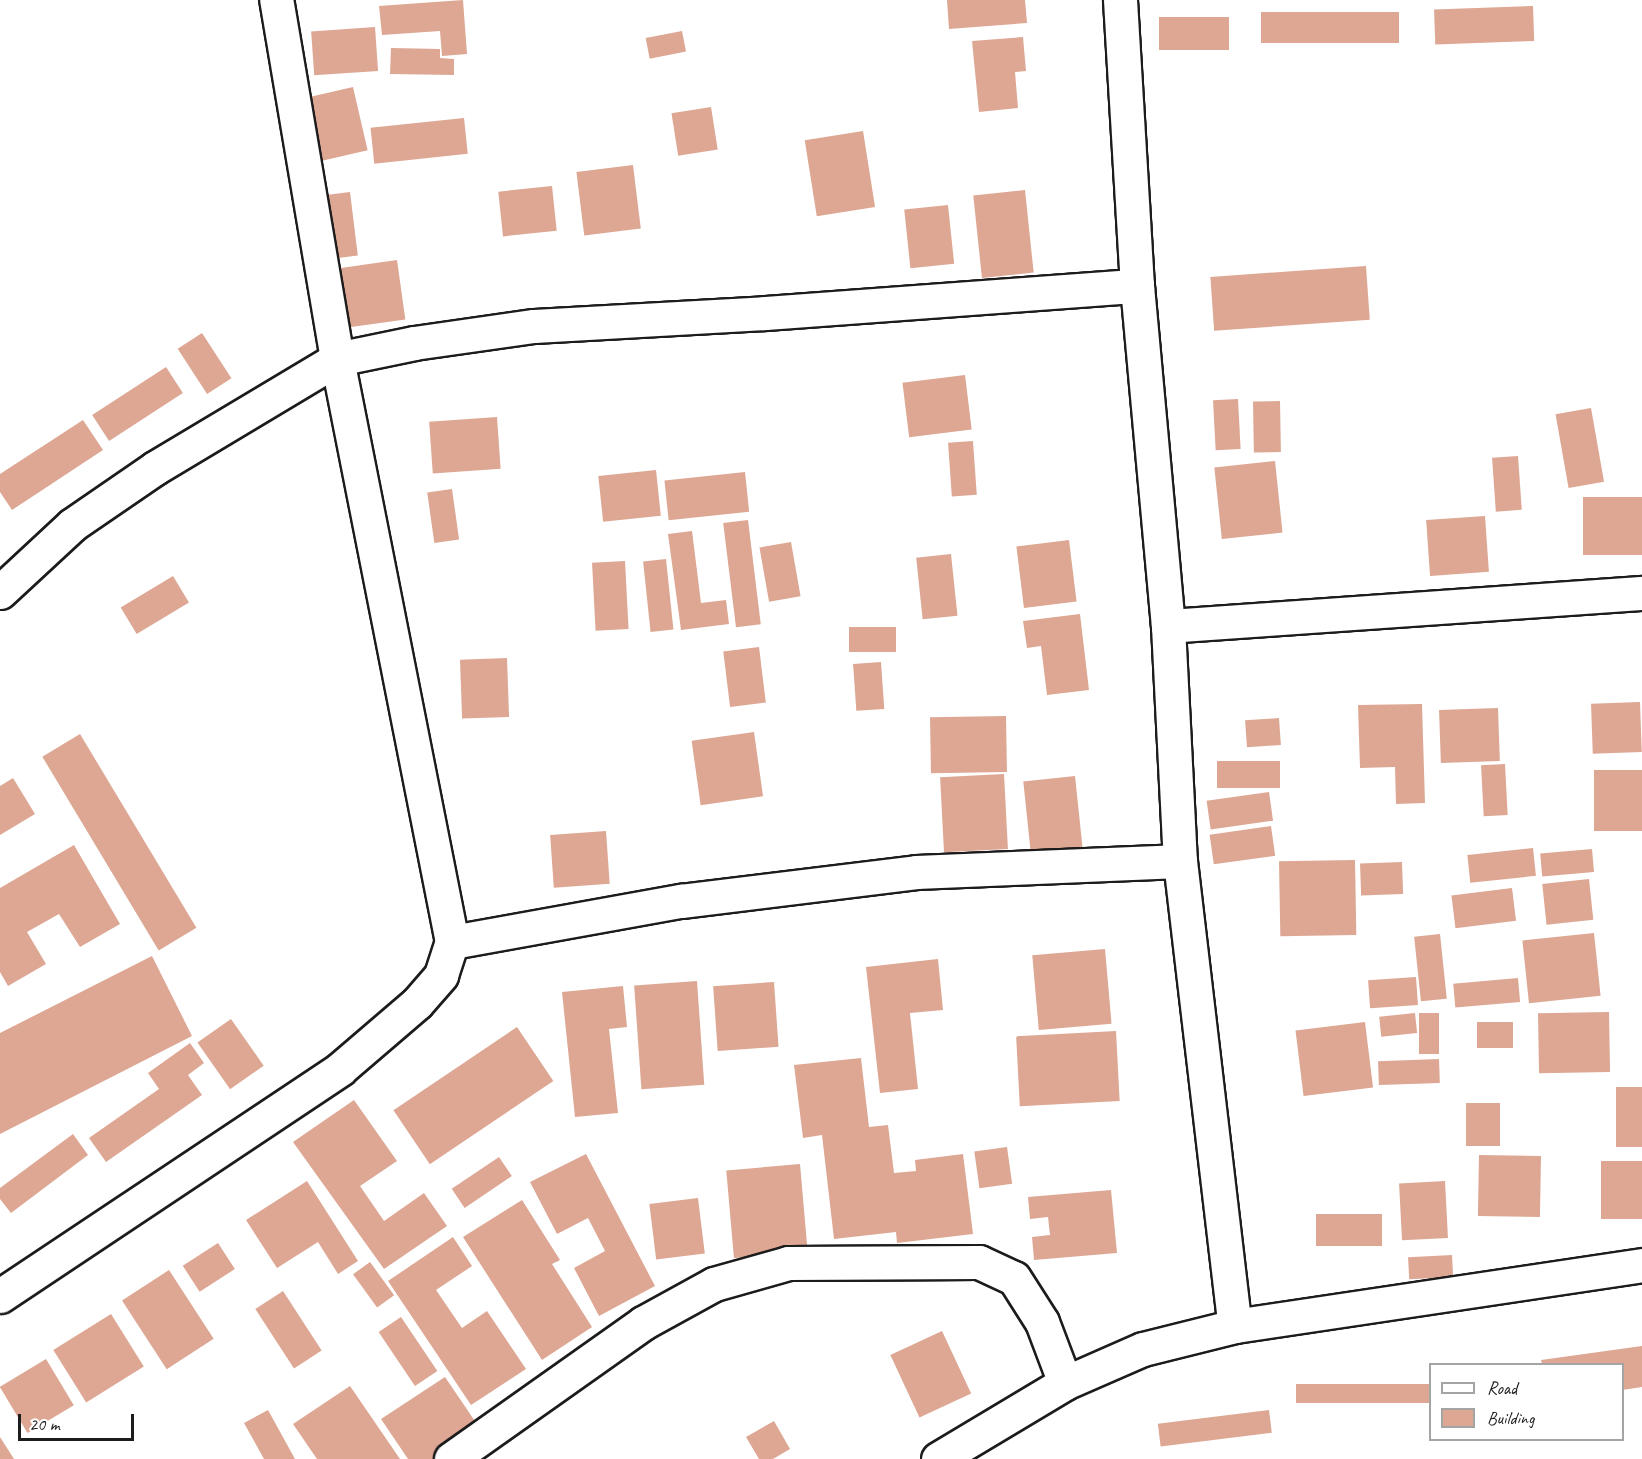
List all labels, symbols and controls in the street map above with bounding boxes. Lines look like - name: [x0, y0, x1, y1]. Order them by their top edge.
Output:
- legend: [1429, 1363, 1624, 1441]
- text: Road: [1487, 1377, 1517, 1399]
- scale bar: [21, 1402, 136, 1440]
- text: Building: [1487, 1407, 1534, 1429]
- text: 20 m: [29, 1413, 60, 1435]

